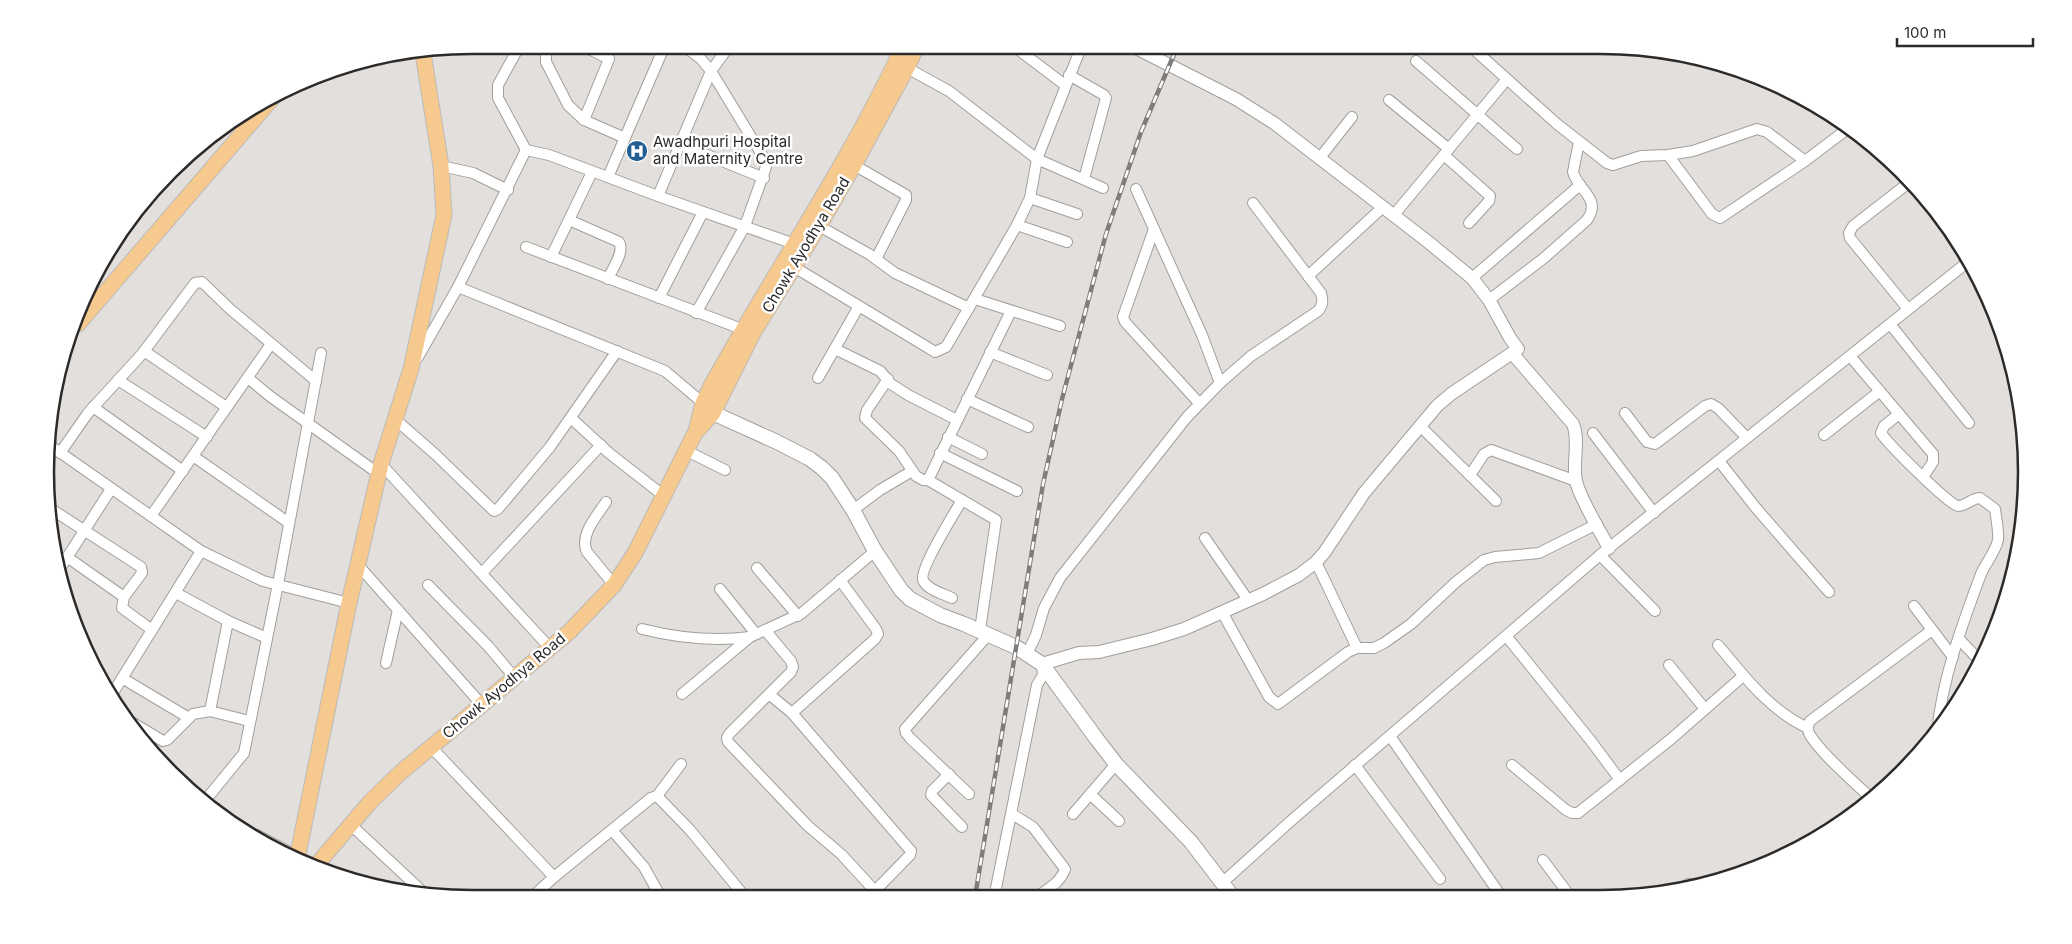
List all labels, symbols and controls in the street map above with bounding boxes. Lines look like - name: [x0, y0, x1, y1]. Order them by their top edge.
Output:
- scale bar: [1897, 15, 2033, 47]
- text: 100 m: [1904, 23, 1946, 42]
- place label: Awadhpuri Hospital and Maternity Centre: [653, 132, 803, 168]
- hospital icon: Awadhpuri Hospital and Maternity Centre: [625, 139, 649, 163]
- street label: Chowk Ayodhya Road: [758, 174, 854, 316]
- street label: Chowk Ayodhya Road: [438, 629, 569, 743]

